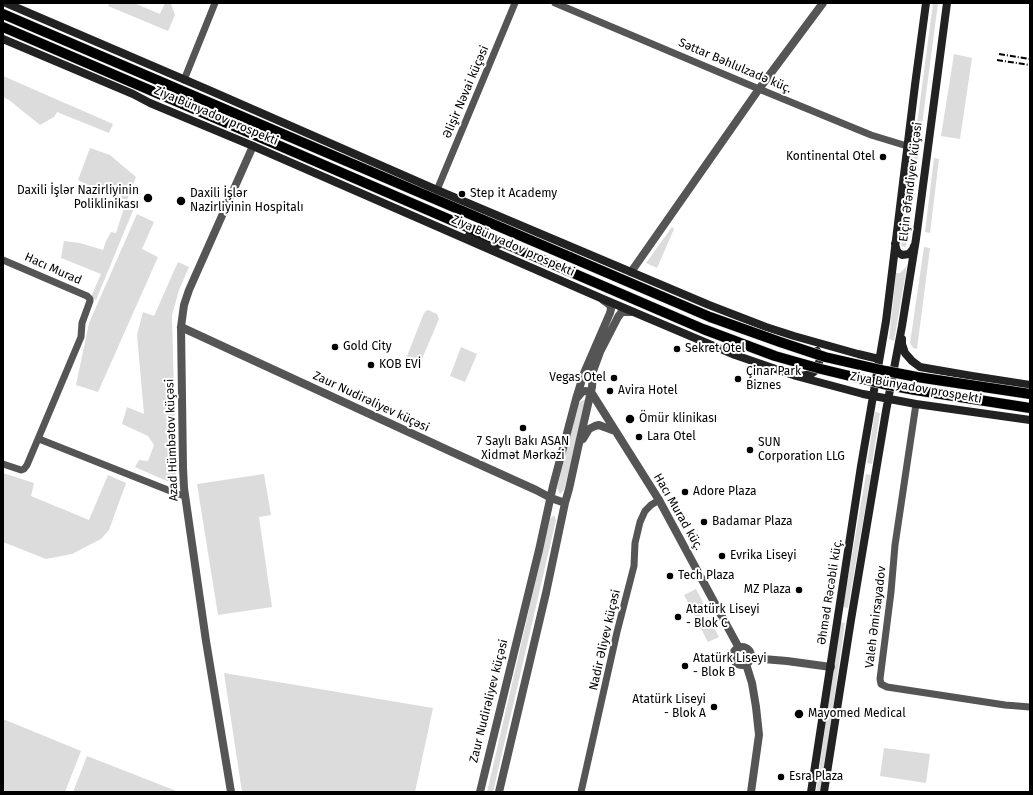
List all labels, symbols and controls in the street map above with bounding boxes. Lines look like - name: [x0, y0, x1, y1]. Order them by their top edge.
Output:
- street label: Səttar Bəhlulzadə küç.: [676, 36, 794, 96]
- street label: Əlişir Nəvai küçəsi: [440, 44, 492, 140]
- street label: Ziya Bünyadov prospekti: [152, 83, 280, 149]
- street label: Elçin Əfəndiyev küçəsi: [897, 121, 925, 243]
- place label: Kontinental Otel: [786, 150, 875, 164]
- marker: Kontinental Otel: [878, 152, 888, 162]
- place label: Daxili İşlər Nazirliyinin Poliklinikası: [17, 184, 139, 212]
- place label: Daxili İşlər Nazirliyinin Hospitalı: [190, 187, 304, 215]
- place label: Step it Academy: [470, 187, 557, 201]
- marker: Step it Academy: [457, 189, 467, 199]
- marker: Daxili İşlər Nazirliyinin Poliklinikası: [142, 192, 154, 204]
- marker: Daxili İşlər Nazirliyinin Hospitalı: [175, 195, 187, 207]
- street label: Ziya Bünyadov prospekti: [449, 212, 577, 280]
- street label: Hacı Murad: [22, 250, 84, 288]
- place label: Gold City: [343, 340, 392, 354]
- marker: Gold City: [330, 342, 340, 352]
- place label: Sekret Otel: [685, 342, 745, 356]
- marker: Sekret Otel: [672, 344, 682, 354]
- place label: KOB EVİ: [379, 358, 421, 372]
- marker: KOB EVİ: [366, 360, 376, 370]
- place label: Çinar Park Biznes: [746, 365, 801, 393]
- street label: Zaur Nudirəliyev küçəsi: [311, 369, 431, 435]
- street label: Ziya Bünyadov prospekti: [849, 369, 983, 407]
- place label: Vegas Otel: [549, 371, 606, 385]
- marker: Vegas Otel: [609, 373, 619, 383]
- marker: Çinar Park Biznes: [733, 374, 743, 384]
- street label: Azad Hümbətov küçəsi: [163, 379, 181, 501]
- place label: Avira Hotel: [618, 384, 677, 398]
- marker: Avira Hotel: [605, 386, 615, 396]
- place label: Ömür klinikası: [639, 412, 717, 426]
- marker: Ömür klinikası: [624, 413, 636, 425]
- marker: 7 Saylı Bakı ASAN Xidmət Mərkəzi: [518, 423, 528, 433]
- place label: Lara Otel: [647, 430, 696, 444]
- marker: Lara Otel: [634, 432, 644, 442]
- place label: 7 Saylı Bakı ASAN Xidmət Mərkəzi: [477, 435, 569, 463]
- place label: SUN Corporation LLG: [758, 436, 845, 464]
- marker: SUN Corporation LLG: [745, 445, 755, 455]
- street label: Hacı Murad küç.: [650, 471, 706, 553]
- place label: Adore Plaza: [693, 485, 756, 499]
- marker: Adore Plaza: [680, 487, 690, 497]
- place label: Badamar Plaza: [712, 515, 793, 529]
- marker: Badamar Plaza: [699, 517, 709, 527]
- street label: Əhməd Rəcəbli küç.: [815, 538, 845, 646]
- place label: Evrika Liseyi: [730, 549, 797, 563]
- marker: Evrika Liseyi: [717, 551, 727, 561]
- street label: Valeh Əmirsayadov: [863, 565, 889, 669]
- place label: Tech Plaza: [678, 569, 734, 583]
- marker: Tech Plaza: [665, 571, 675, 581]
- place label: MZ Plaza: [744, 583, 791, 597]
- marker: MZ Plaza: [794, 585, 804, 595]
- street label: Nadir Əliyev küçəsi: [586, 588, 624, 692]
- place label: Atatürk Liseyi - Blok C: [686, 603, 760, 631]
- marker: Atatürk Liseyi - Blok C: [673, 612, 683, 622]
- street label: Zaur Nudirəliyev küçəsi: [467, 638, 511, 764]
- place label: Atatürk Liseyi - Blok B: [693, 652, 767, 680]
- marker: Atatürk Liseyi - Blok B: [680, 661, 690, 671]
- place label: Atatürk Liseyi - Blok A: [632, 693, 706, 721]
- marker: Atatürk Liseyi - Blok A: [709, 702, 719, 712]
- place label: Mayomed Medical: [808, 707, 906, 721]
- marker: Mayomed Medical: [793, 708, 805, 720]
- place label: Esra Plaza: [789, 770, 843, 784]
- marker: Esra Plaza: [776, 772, 786, 782]

